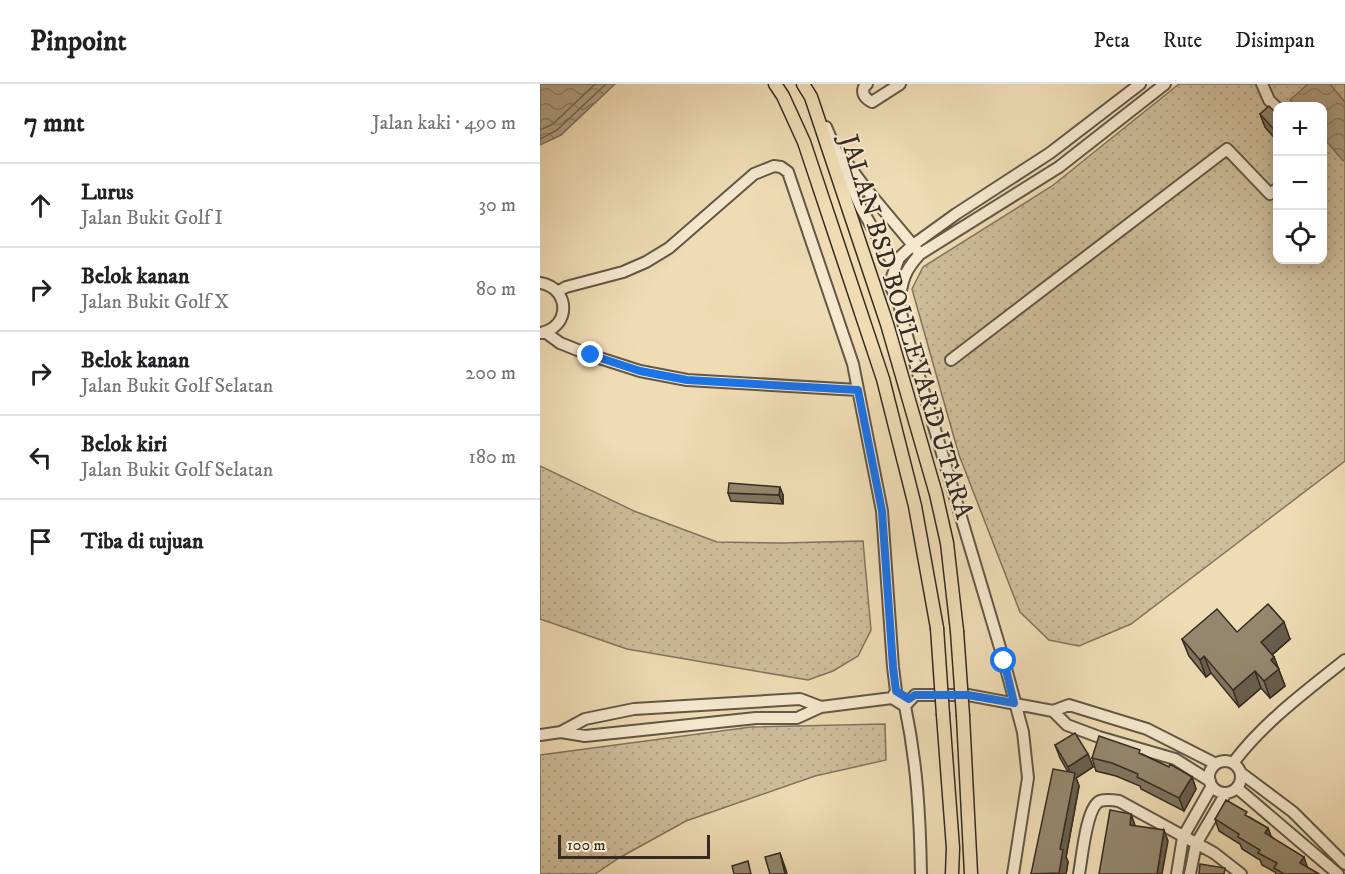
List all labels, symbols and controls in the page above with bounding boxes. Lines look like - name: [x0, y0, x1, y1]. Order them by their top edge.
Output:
- text: Pinpoint: [30, 24, 126, 59]
- text: Peta: [1094, 28, 1130, 54]
- text: Rute: [1163, 28, 1202, 54]
- text: Disimpan: [1235, 28, 1315, 54]
- map controls: [1273, 102, 1327, 264]
- button: +: [1273, 102, 1327, 156]
- text: 7 mnt: [24, 107, 85, 140]
- text: Jalan kaki · 490 m: [372, 111, 516, 136]
- street label: JALAN BSD BOULEVARD UTARA: [831, 129, 980, 523]
- button: −: [1273, 156, 1327, 210]
- text: Lurus: [81, 179, 134, 206]
- icon: ahead: [24, 189, 57, 222]
- text: 30 m: [478, 193, 516, 218]
- text: Jalan Bukit Golf I: [81, 206, 223, 231]
- button: locate: [1273, 210, 1327, 264]
- text: Belok kanan: [81, 263, 189, 290]
- icon: right: [24, 273, 57, 306]
- text: 80 m: [476, 277, 516, 302]
- text: Jalan Bukit Golf X: [81, 290, 229, 315]
- route end: [577, 341, 603, 367]
- text: Belok kanan: [81, 347, 189, 374]
- icon: right: [24, 357, 57, 390]
- text: 200 m: [465, 361, 516, 386]
- text: Jalan Bukit Golf Selatan: [81, 374, 273, 399]
- text: Belok kiri: [81, 431, 167, 458]
- icon: left: [24, 441, 57, 474]
- text: 180 m: [469, 445, 516, 470]
- text: Jalan Bukit Golf Selatan: [81, 458, 273, 483]
- icon: arrive: [24, 525, 57, 558]
- text: Tiba di tujuan: [81, 528, 203, 555]
- route start: [990, 647, 1016, 673]
- scale bar: [558, 832, 710, 860]
- text: 100 m: [567, 835, 606, 855]

